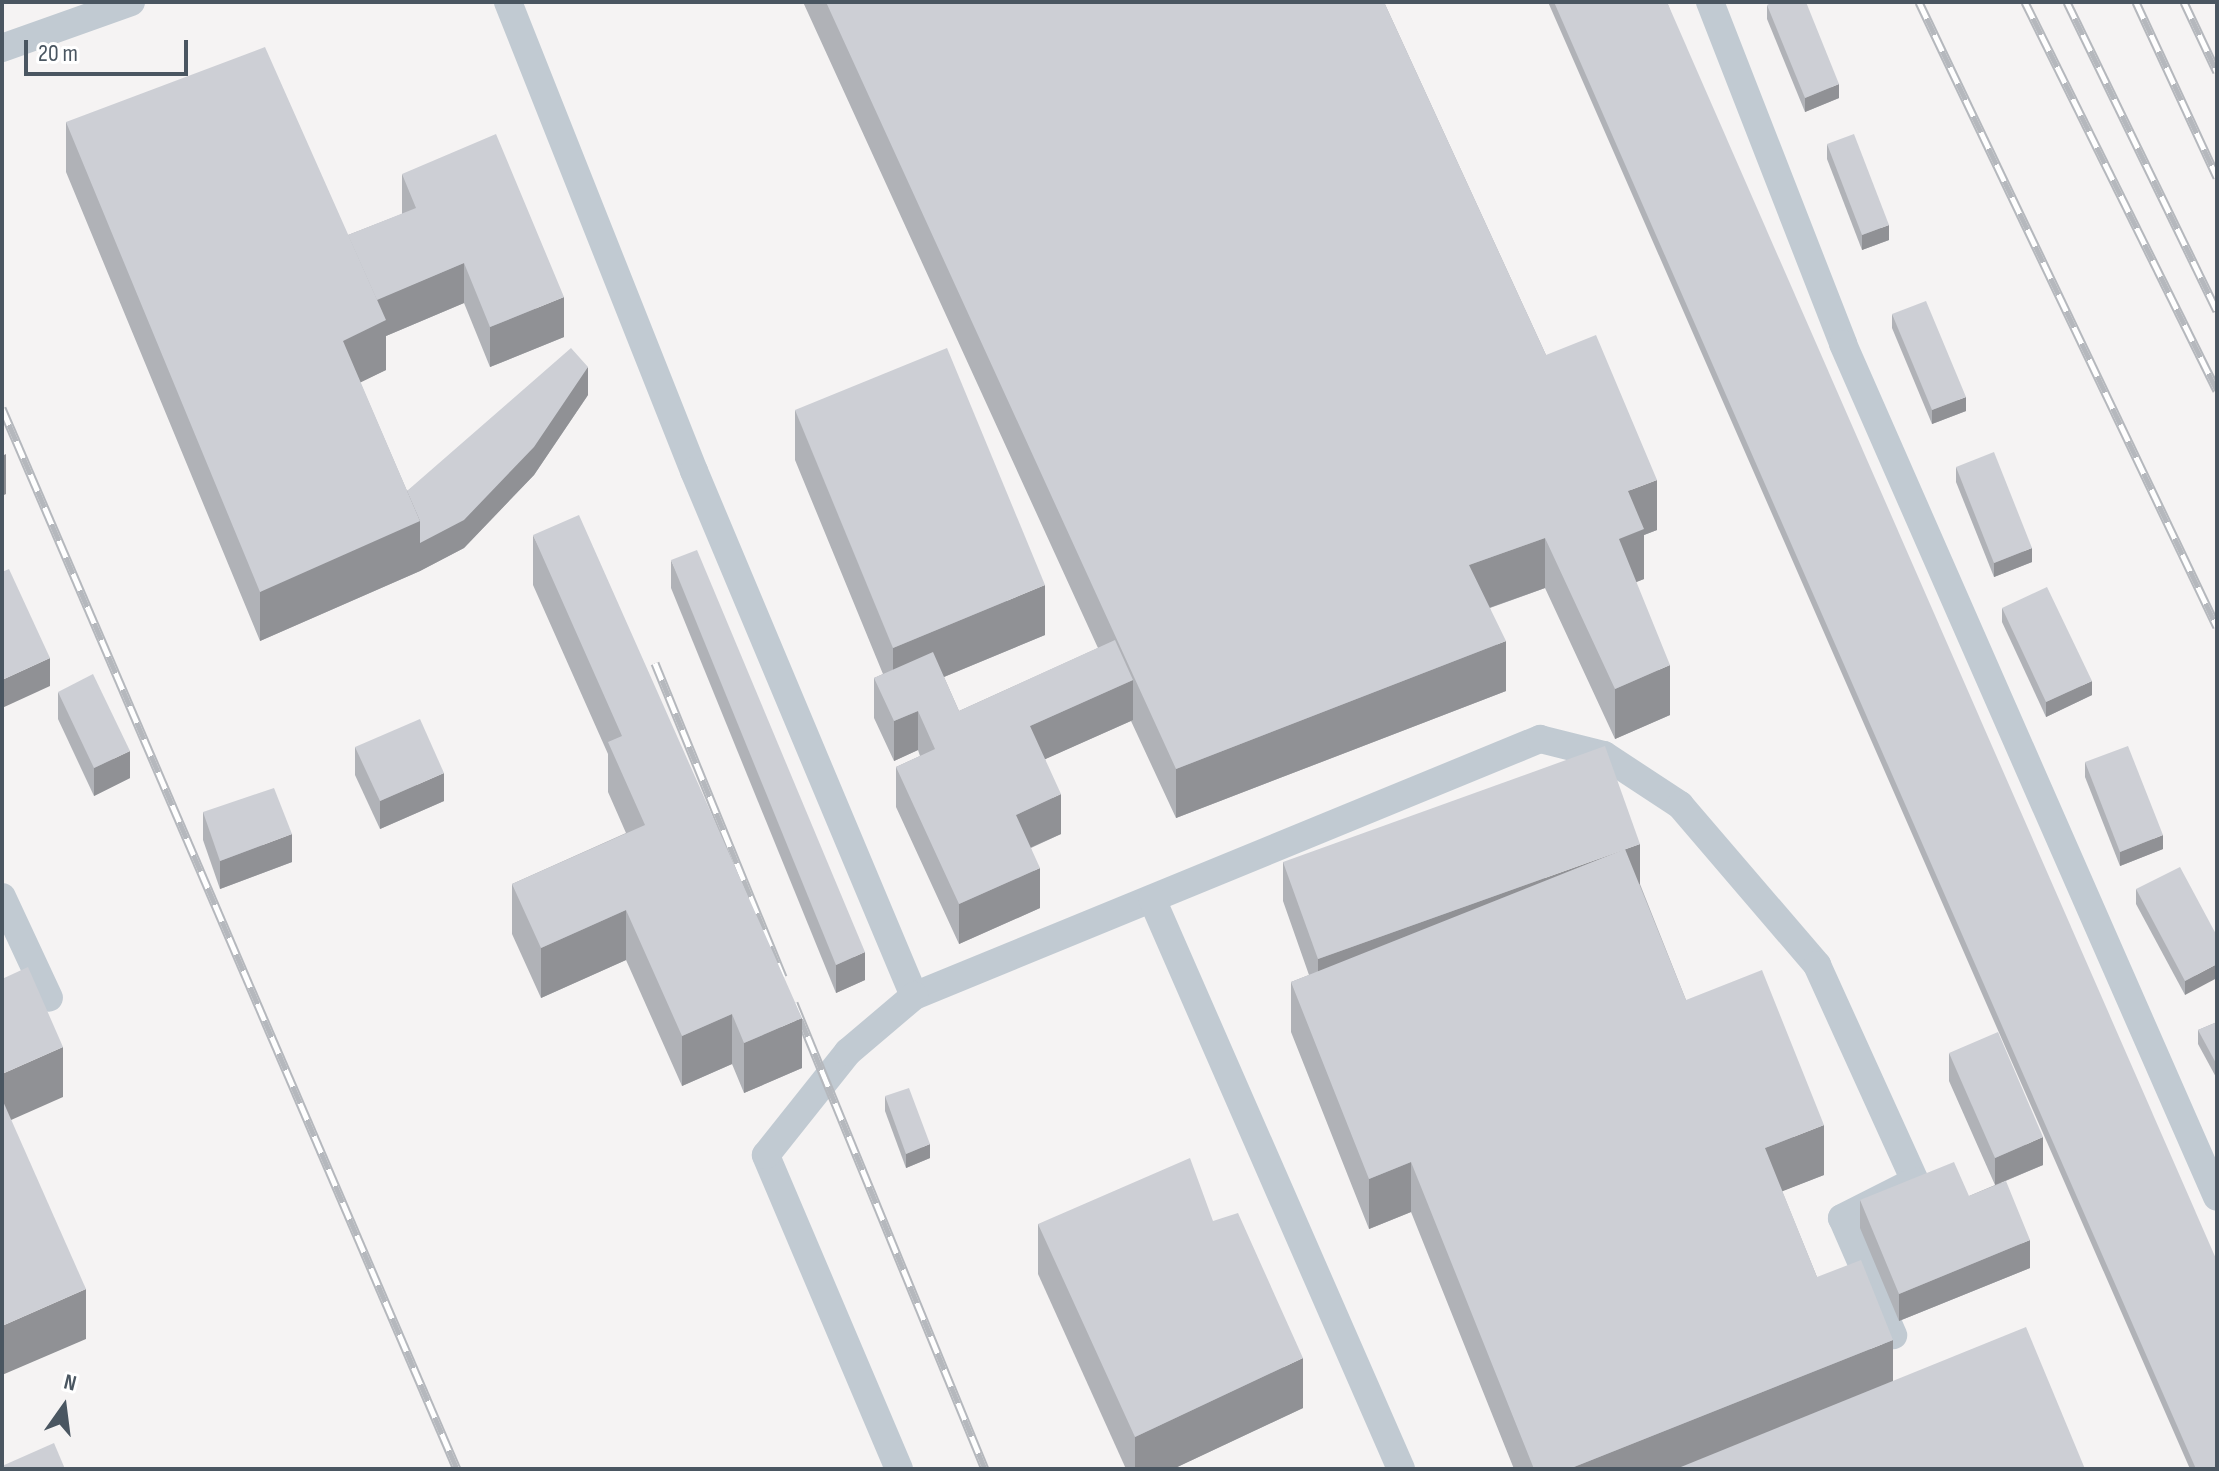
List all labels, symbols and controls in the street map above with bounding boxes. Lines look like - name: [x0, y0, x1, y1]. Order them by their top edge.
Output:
- scale bar: [28, 24, 192, 74]
- text: 20 m: [38, 39, 78, 68]
- north arrow: [24, 1367, 104, 1447]
- text: N: [61, 1369, 79, 1398]

